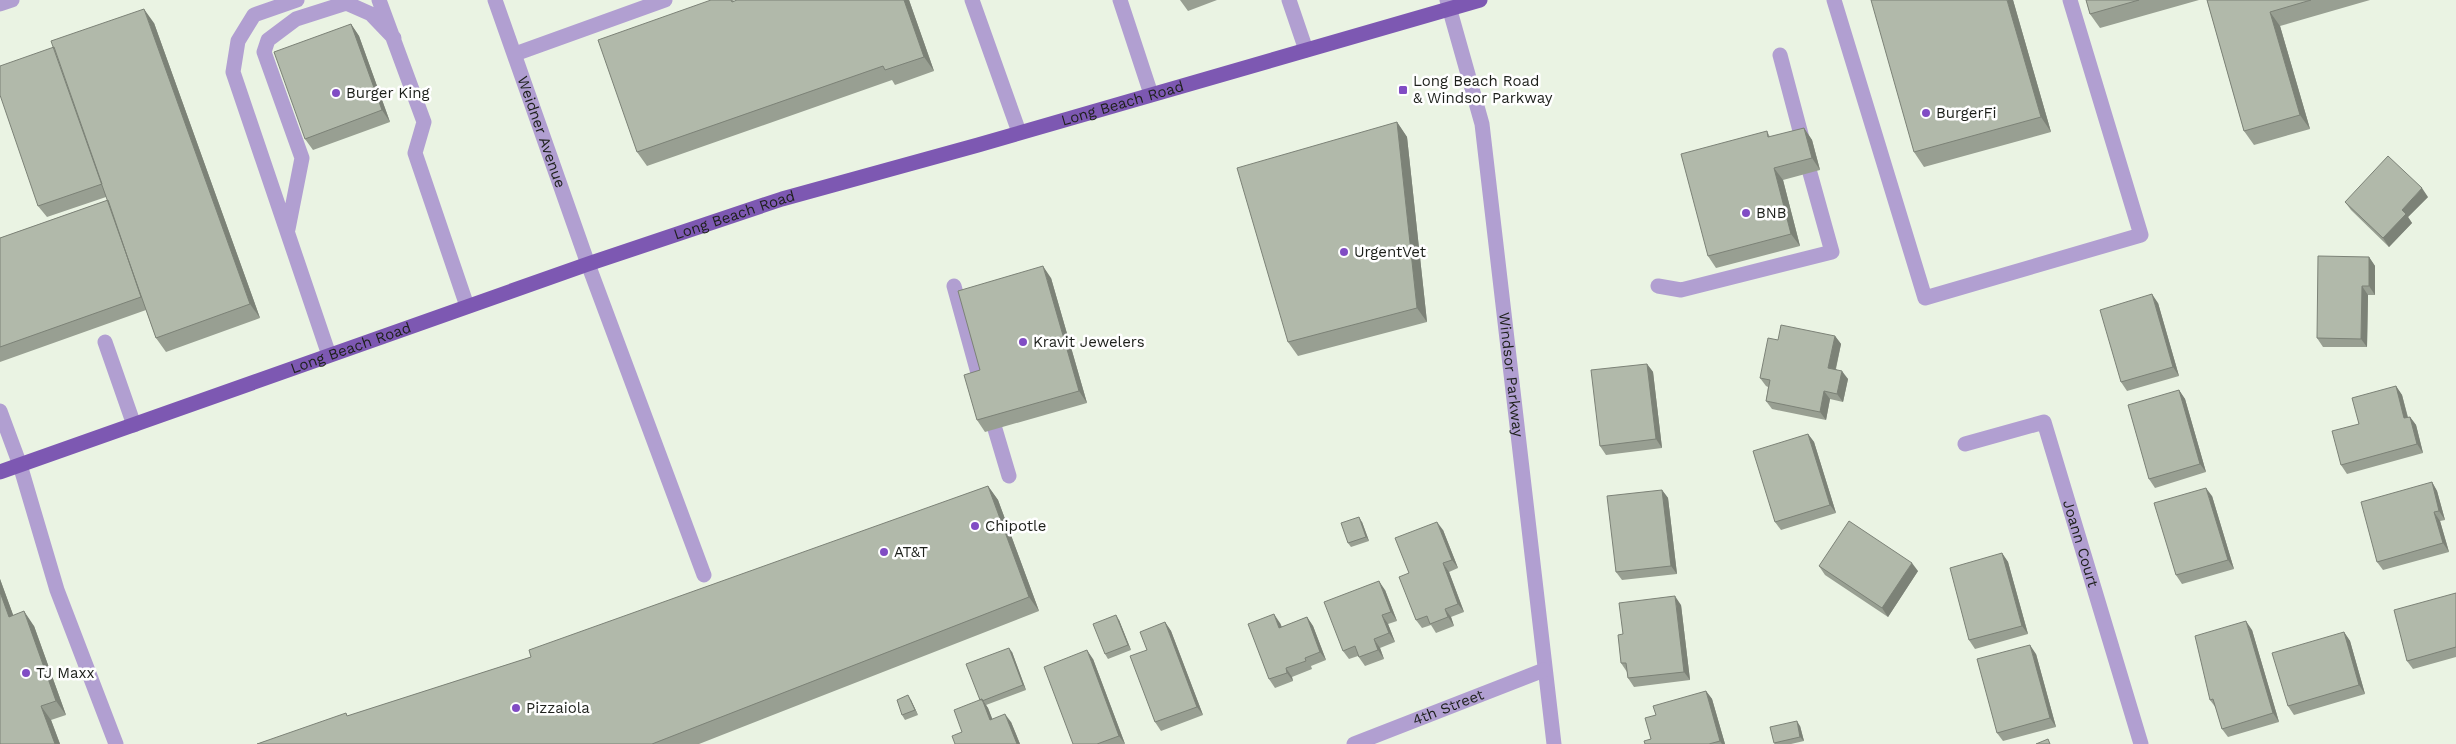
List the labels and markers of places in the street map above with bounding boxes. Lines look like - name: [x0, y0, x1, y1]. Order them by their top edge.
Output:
- place label: Long Beach Road & Windsor Parkway: [1413, 72, 1553, 107]
- place label: Burger King: [346, 84, 429, 102]
- marker: Long Beach Road & Windsor Parkway: [1397, 84, 1409, 96]
- marker: Burger King: [330, 87, 342, 99]
- place label: BurgerFi: [1936, 104, 1997, 122]
- marker: BurgerFi: [1920, 107, 1932, 119]
- place label: BNB: [1756, 204, 1787, 222]
- marker: BNB: [1740, 207, 1752, 219]
- place label: UrgentVet: [1354, 243, 1427, 261]
- marker: UrgentVet: [1338, 246, 1350, 258]
- place label: Kravit Jewelers: [1033, 333, 1145, 351]
- marker: Kravit Jewelers: [1017, 336, 1029, 348]
- place label: Chipotle: [985, 517, 1046, 535]
- marker: Chipotle: [969, 520, 981, 532]
- place label: AT&T: [894, 543, 928, 561]
- marker: AT&T: [878, 546, 890, 558]
- place label: TJ Maxx: [36, 664, 95, 682]
- marker: TJ Maxx: [20, 667, 32, 679]
- place label: Pizzaiola: [526, 699, 590, 717]
- marker: Pizzaiola: [510, 702, 522, 714]

